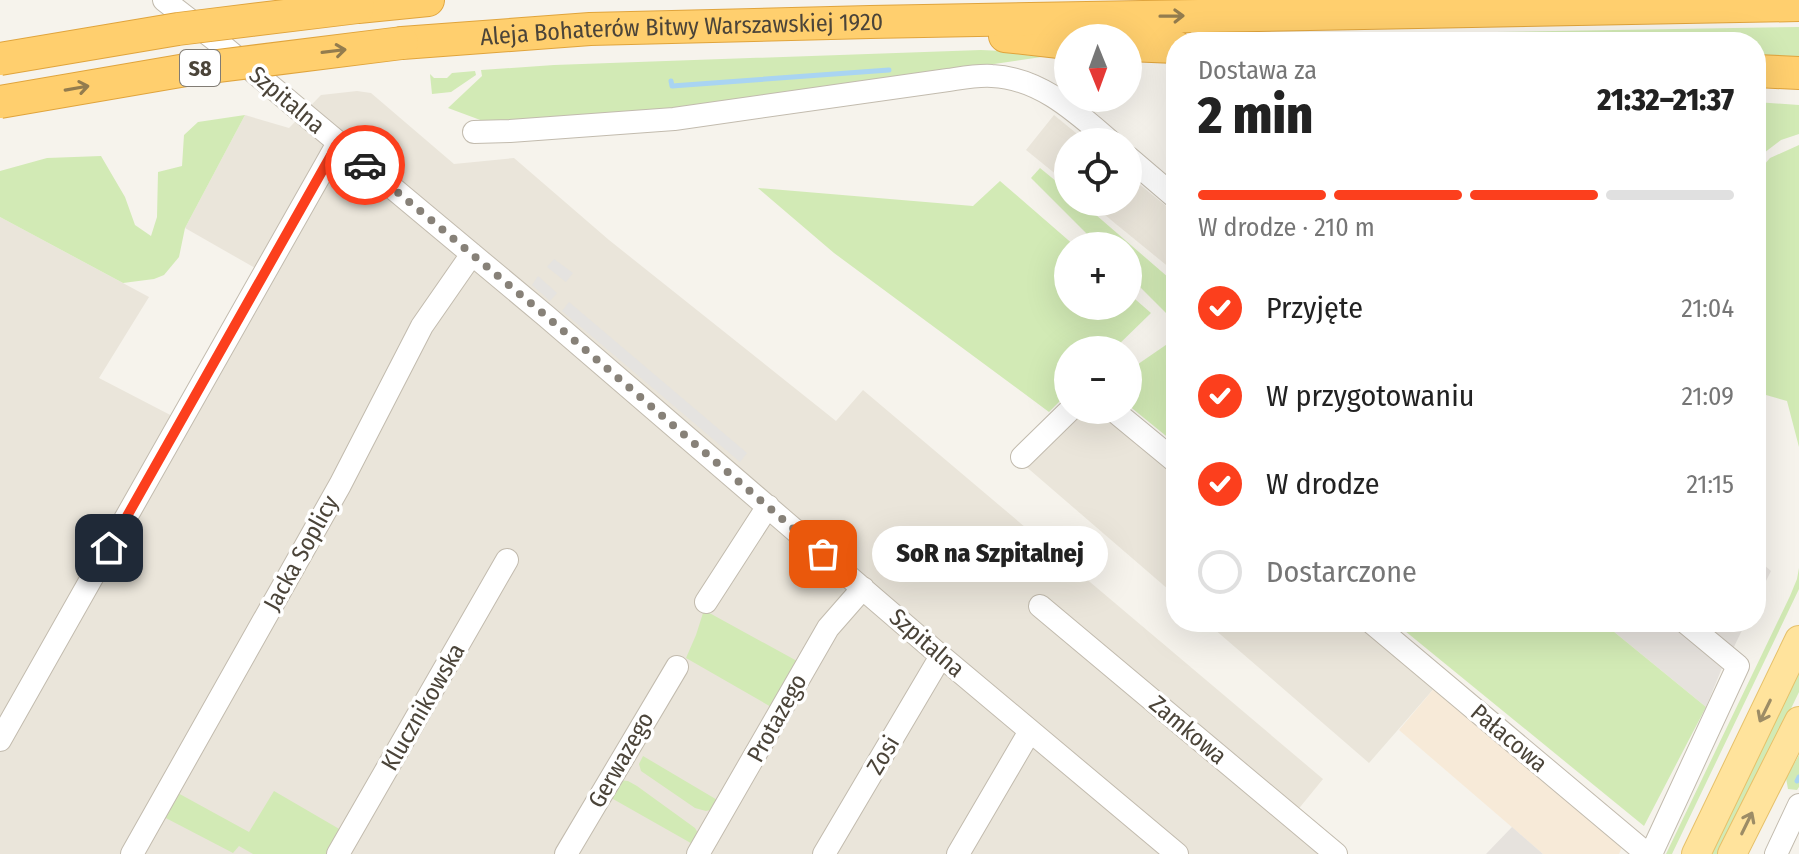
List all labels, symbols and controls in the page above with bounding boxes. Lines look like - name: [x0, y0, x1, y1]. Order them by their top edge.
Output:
- street label: Aleja Bohaterów Bitwy Warszawskiej 1920: [479, 8, 883, 51]
- one-way arrow: [1158, 8, 1185, 24]
- north arrow: [1054, 24, 1142, 112]
- map controls: [1054, 24, 1142, 424]
- one-way arrow: [320, 43, 347, 58]
- road number: S8: [180, 50, 220, 86]
- text: Dostawa za: [1198, 55, 1317, 86]
- street label: Szpitalna: [244, 60, 330, 140]
- one-way arrow: [63, 79, 89, 94]
- text: 21:32–21:37: [1597, 82, 1734, 118]
- text: 2 min: [1198, 84, 1313, 147]
- courier: [325, 125, 405, 205]
- button: locate: [1054, 128, 1142, 216]
- icon: car: [343, 143, 387, 187]
- text: W drodze · 210 m: [1198, 212, 1375, 243]
- button: +: [1054, 232, 1142, 320]
- icon: check: [1198, 286, 1242, 330]
- text: Przyjęte: [1266, 290, 1363, 326]
- text: 21:04: [1681, 293, 1734, 324]
- button: −: [1054, 336, 1142, 424]
- icon: check: [1198, 374, 1242, 418]
- text: W przygotowaniu: [1266, 378, 1474, 414]
- text: 21:09: [1681, 381, 1734, 412]
- icon: check: [1198, 462, 1242, 506]
- text: W drodze: [1266, 466, 1380, 502]
- text: 21:15: [1686, 469, 1734, 500]
- street label: Jacka Soplicy: [258, 490, 344, 616]
- pin: [75, 514, 143, 582]
- pin: [789, 520, 857, 588]
- icon: home: [87, 526, 131, 570]
- callout: SoR na Szpitalnej: [871, 526, 1107, 582]
- icon: bag: [801, 532, 845, 576]
- text: SoR na Szpitalnej: [896, 538, 1084, 569]
- text: Dostarczone: [1266, 554, 1417, 590]
- street label: Szpitalna: [884, 603, 970, 683]
- street label: Klucznikowska: [375, 638, 471, 776]
- street label: Protazego: [741, 669, 813, 767]
- street label: Zamkowa: [1144, 690, 1232, 770]
- street label: Pałacowa: [1465, 698, 1553, 778]
- one-way arrow: [1757, 698, 1772, 722]
- street label: Gerwazego: [582, 707, 660, 813]
- street label: Zosi: [861, 731, 905, 779]
- one-way arrow: [1740, 811, 1755, 835]

